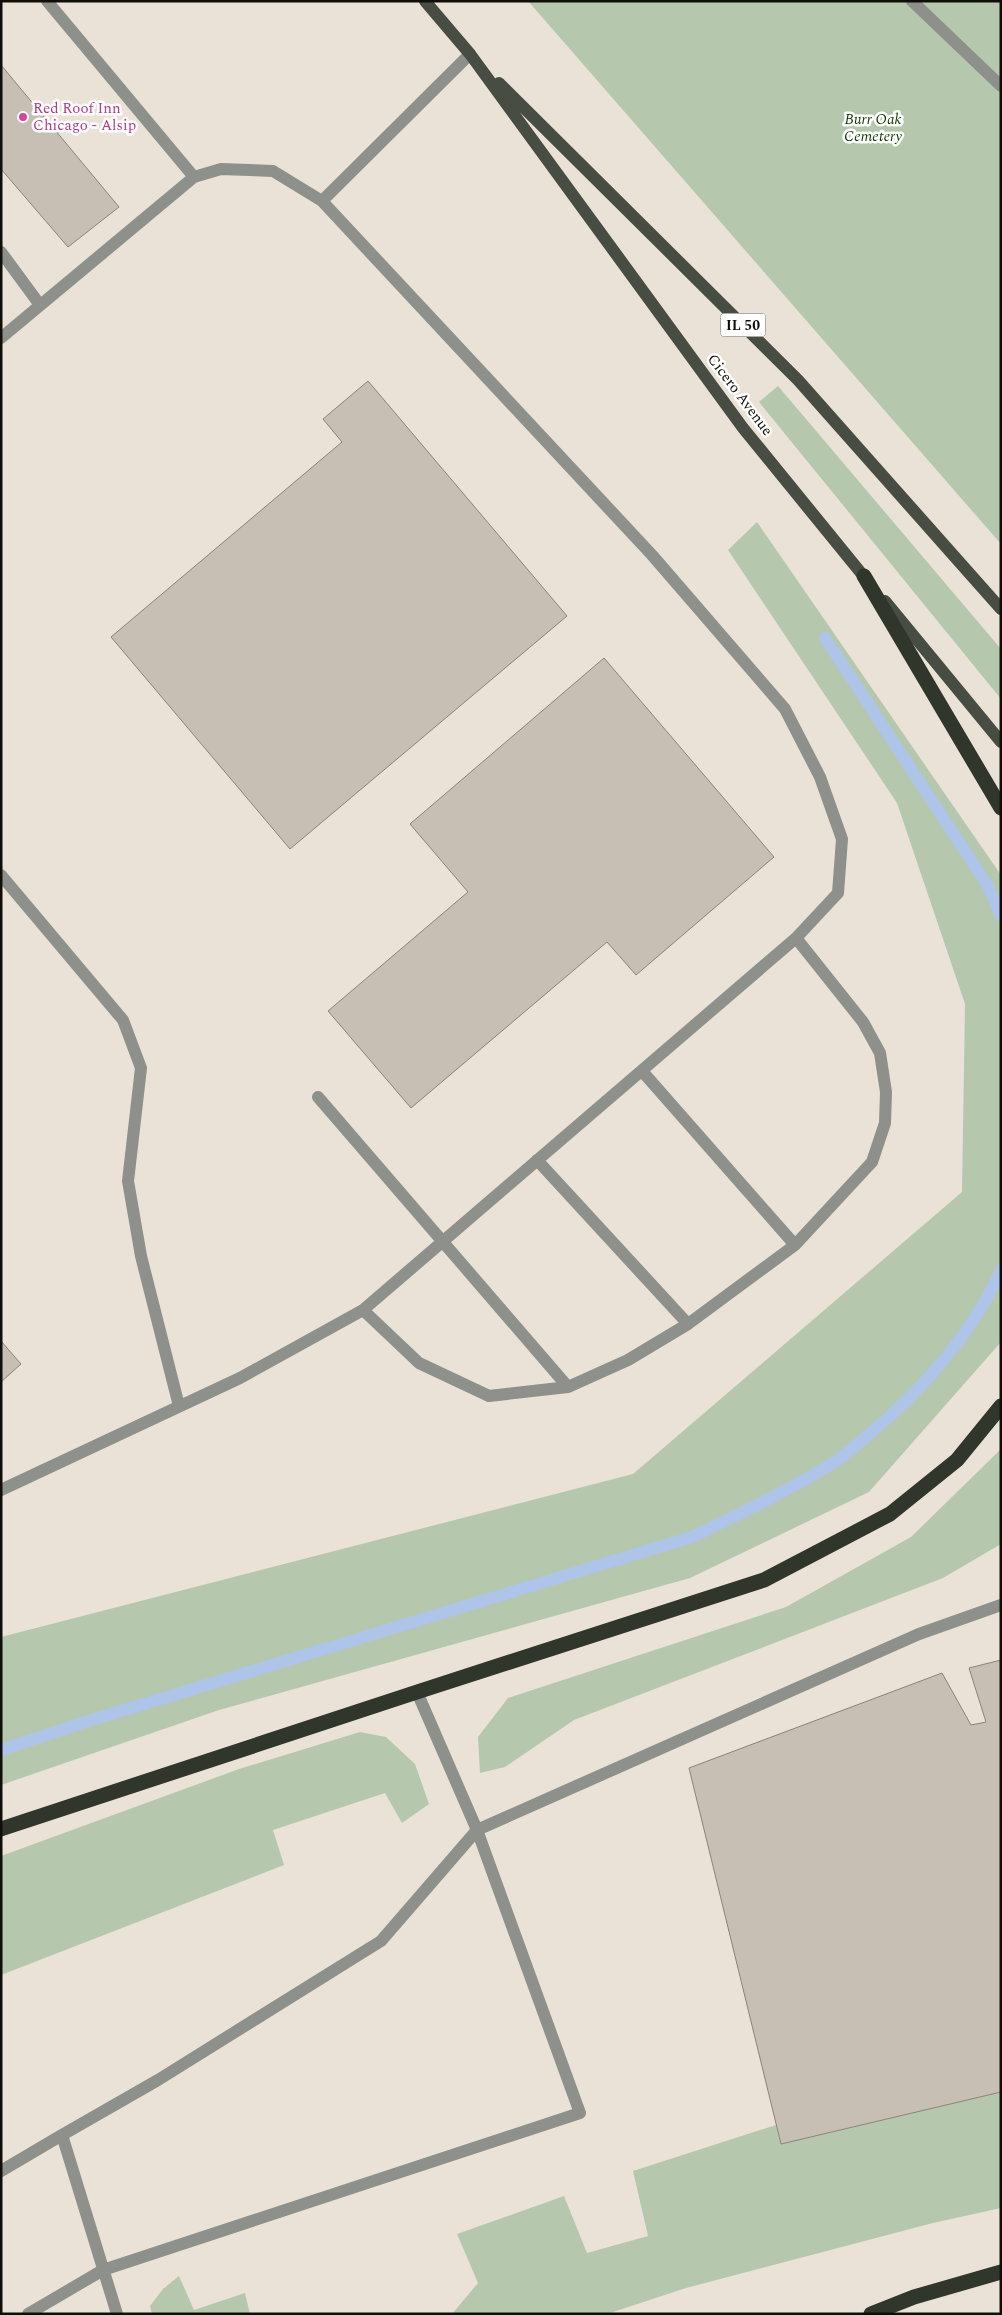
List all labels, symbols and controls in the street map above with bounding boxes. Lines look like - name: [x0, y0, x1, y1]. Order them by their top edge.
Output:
- place label: Red Roof Inn Chicago - Alsip: [33, 97, 136, 137]
- park label: Burr Oak Cemetery: [844, 108, 902, 148]
- marker: Red Roof Inn Chicago - Alsip: [17, 111, 29, 123]
- road number: IL 50: [720, 314, 766, 336]
- street label: Cicero Avenue: [702, 349, 778, 441]

